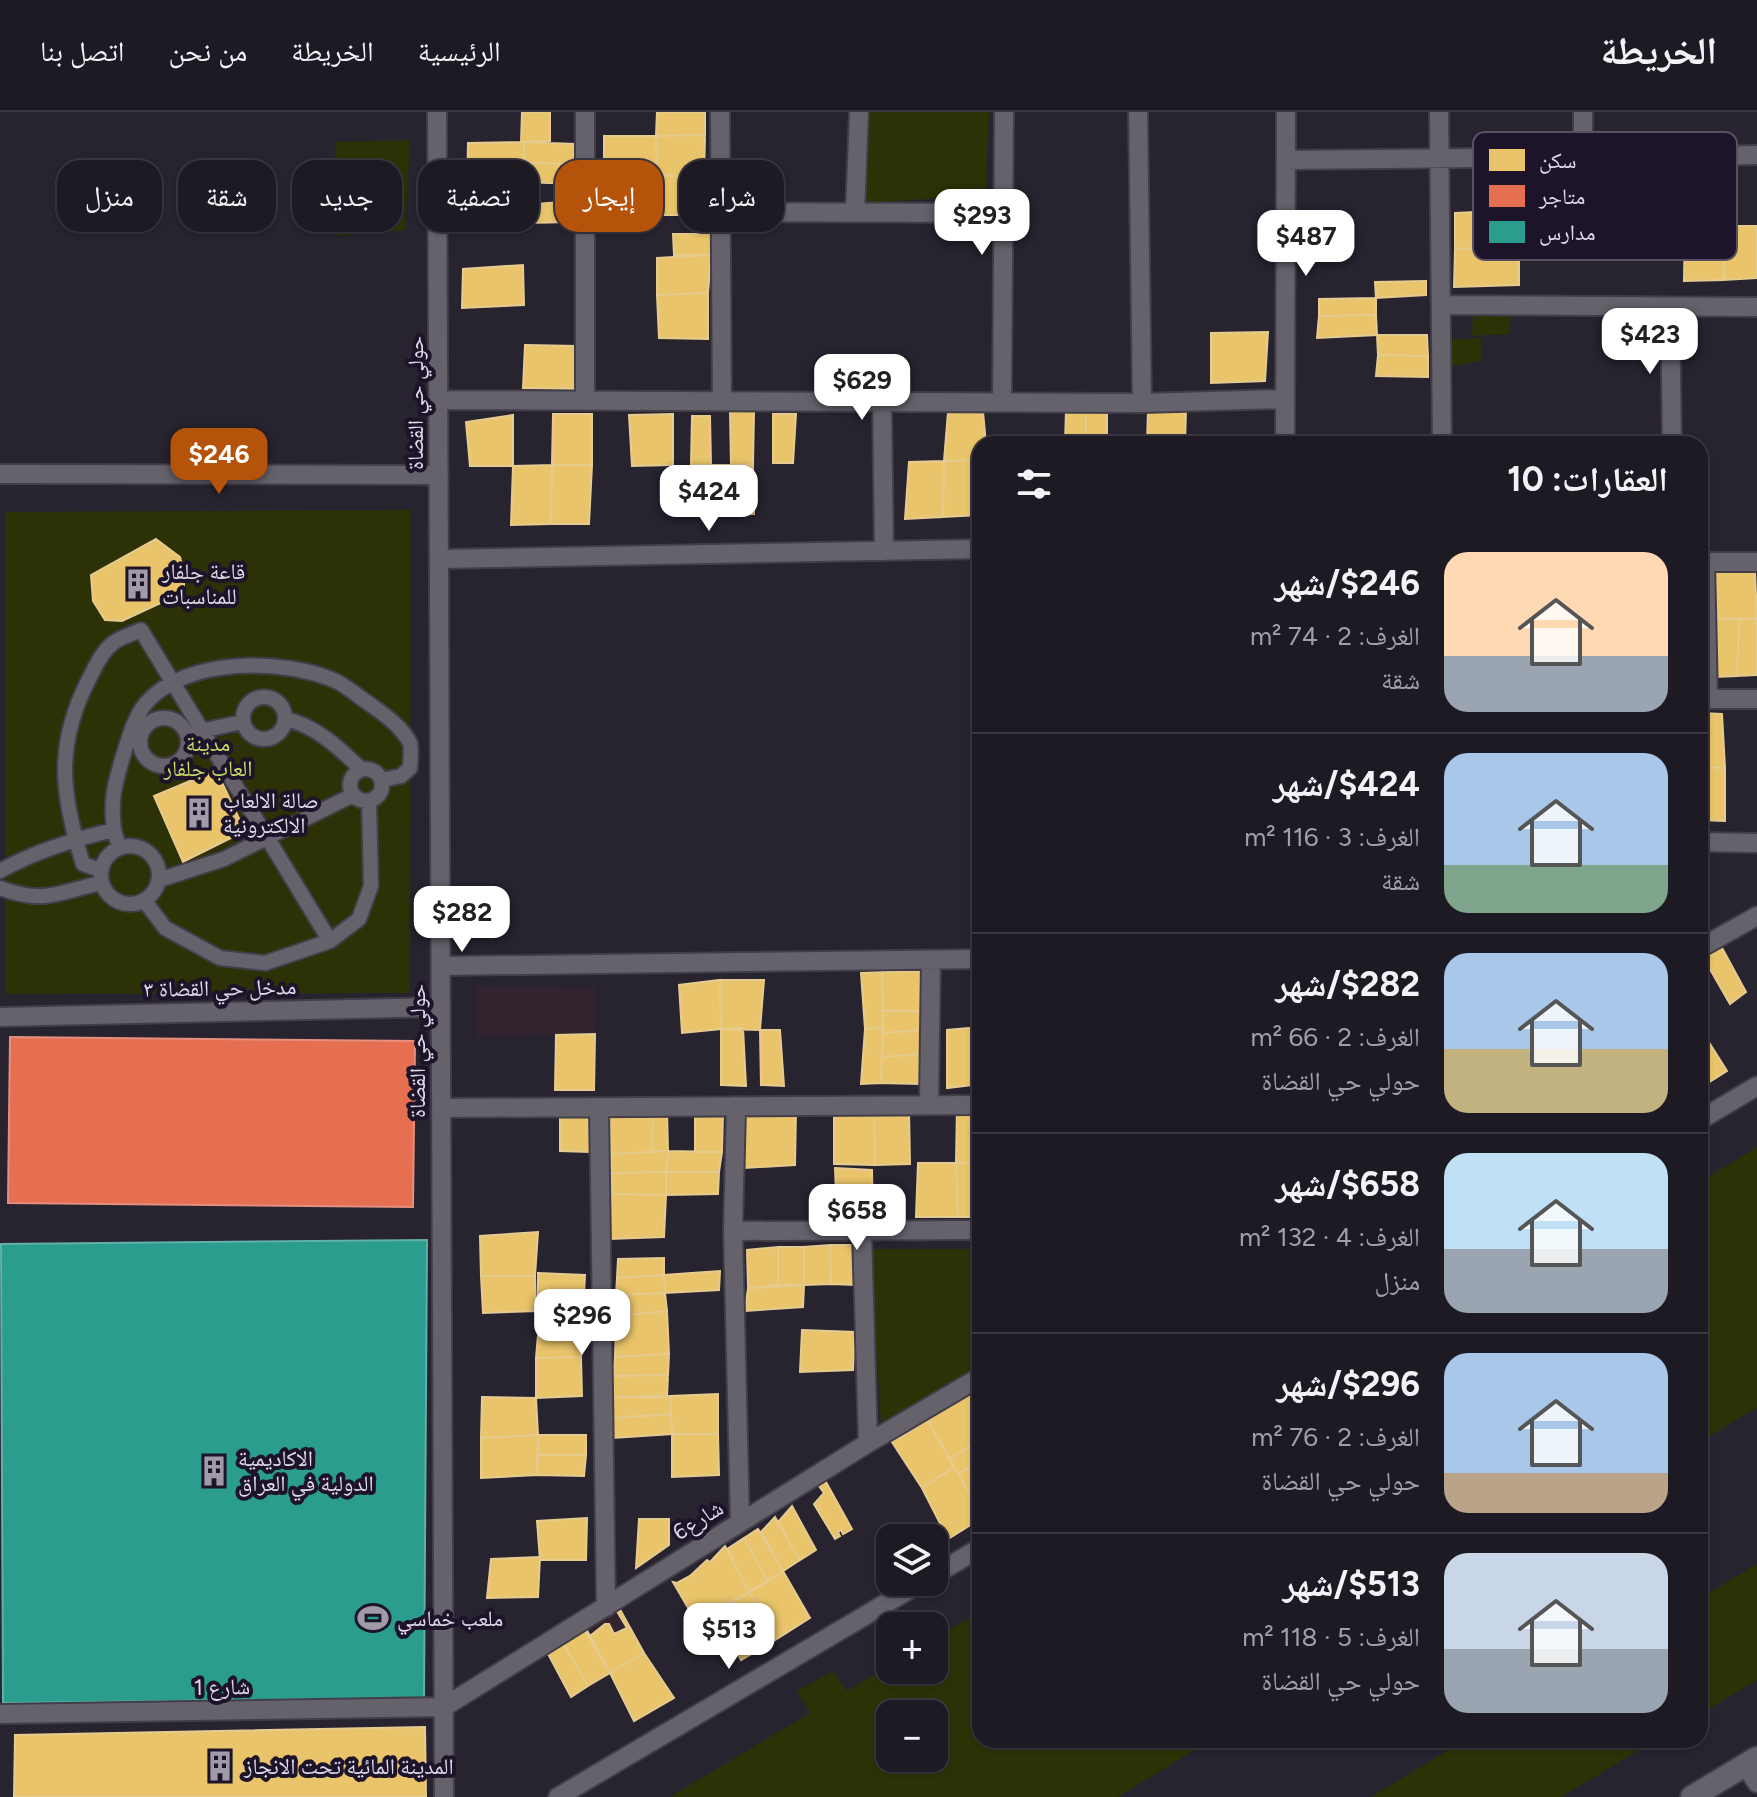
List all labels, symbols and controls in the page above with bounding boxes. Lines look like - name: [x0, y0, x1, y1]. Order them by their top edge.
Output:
- text: الخريطة: [1600, 28, 1717, 74]
- text: اتصل بنا: [40, 34, 124, 68]
- text: من نحن: [168, 34, 247, 68]
- text: الخريطة: [291, 34, 374, 68]
- text: الرئيسية: [418, 34, 501, 68]
- legend: [1473, 132, 1737, 260]
- text: سكن: [1539, 147, 1576, 174]
- chip: منزل: [57, 160, 162, 232]
- chip: شقة: [178, 160, 276, 232]
- chip: جديد: [292, 160, 402, 232]
- chip: تصفية: [418, 160, 539, 232]
- chip: إيجار: [555, 160, 663, 232]
- chip: شراء: [679, 160, 784, 232]
- text: متاجر: [1538, 183, 1585, 210]
- pin: $293: [935, 189, 1029, 257]
- text: $293: [953, 199, 1012, 231]
- pin: $487: [1259, 210, 1353, 278]
- text: مدارس: [1539, 219, 1595, 246]
- text: $487: [1275, 220, 1337, 252]
- pin: $423: [1603, 308, 1697, 376]
- text: $423: [1620, 318, 1680, 350]
- street label: حولي حي القضاة: [402, 336, 432, 470]
- pin: $629: [815, 354, 909, 422]
- text: $629: [832, 364, 892, 396]
- pin: $246: [172, 428, 266, 496]
- text: $246: [189, 438, 250, 470]
- text: العقارات: 10: [1507, 459, 1668, 500]
- icon: filters: [1012, 462, 1056, 506]
- pin: $424: [662, 465, 756, 533]
- text: $424: [678, 475, 740, 507]
- place label: قاعة جلفار للمناسبات: [161, 558, 245, 610]
- text: $246/شهر: [1275, 563, 1420, 604]
- building icon: قاعة جلفار للمناسبات: [121, 567, 155, 601]
- icon: home: [1508, 584, 1604, 680]
- text: الغرف: 2 · 74 m²: [1250, 620, 1420, 652]
- text: شقة: [1381, 664, 1420, 696]
- park label: مدينة العاب جلفار: [163, 730, 252, 782]
- text: $424/شهر: [1273, 764, 1420, 805]
- icon: home: [1508, 785, 1604, 881]
- place label: صالة الالعاب الالكترونية: [223, 787, 319, 839]
- building icon: صالة الالعاب الالكترونية: [182, 796, 216, 830]
- text: الغرف: 3 · 116 m²: [1244, 821, 1420, 853]
- text: شقة: [1381, 865, 1420, 897]
- pin: $282: [415, 886, 509, 954]
- text: $282: [432, 896, 492, 928]
- text: $282/شهر: [1276, 964, 1420, 1005]
- street label: مدخل حي القضاة ٣: [143, 973, 297, 1006]
- street label: حولي حي القضاة: [404, 984, 434, 1118]
- icon: home: [1508, 985, 1604, 1081]
- text: الغرف: 2 · 66 m²: [1251, 1021, 1420, 1053]
- text: حولي حي القضاة: [1262, 1065, 1420, 1097]
- text: $658/شهر: [1275, 1164, 1420, 1205]
- pin: $658: [810, 1184, 904, 1252]
- icon: home: [1508, 1185, 1604, 1281]
- text: $658: [827, 1194, 887, 1226]
- text: الغرف: 4 · 132 m²: [1239, 1221, 1420, 1253]
- text: منزل: [1375, 1265, 1420, 1297]
- pin: $296: [535, 1289, 629, 1357]
- text: $296: [552, 1299, 612, 1331]
- text: $296/شهر: [1277, 1364, 1420, 1405]
- icon: home: [1508, 1385, 1604, 1481]
- text: الغرف: 2 · 76 m²: [1251, 1421, 1420, 1453]
- place label: الاكاديمية الدولية في العراق: [238, 1445, 374, 1500]
- building icon: الاكاديمية الدولية في العراق: [197, 1454, 231, 1488]
- text: حولي حي القضاة: [1262, 1465, 1420, 1497]
- street label: شارع6: [668, 1494, 728, 1546]
- map controls: [876, 1524, 948, 1772]
- button: layers: [876, 1524, 948, 1596]
- text: $513/شهر: [1283, 1564, 1420, 1605]
- icon: home: [1508, 1585, 1604, 1681]
- sports icon: ملعب خماسي: [356, 1601, 390, 1635]
- pin: $513: [682, 1603, 776, 1671]
- place label: ملعب خماسي: [397, 1605, 503, 1635]
- button: +: [876, 1612, 948, 1684]
- text: $513: [702, 1613, 756, 1645]
- text: الغرف: 5 · 118 m²: [1242, 1621, 1420, 1653]
- text: حولي حي القضاة: [1262, 1665, 1420, 1697]
- street label: شارع 1: [194, 1673, 250, 1701]
- button: −: [876, 1700, 948, 1772]
- building icon: المدينة المائية تحت الانجاز: [203, 1749, 237, 1783]
- place label: المدينة المائية تحت الانجاز: [243, 1753, 454, 1780]

